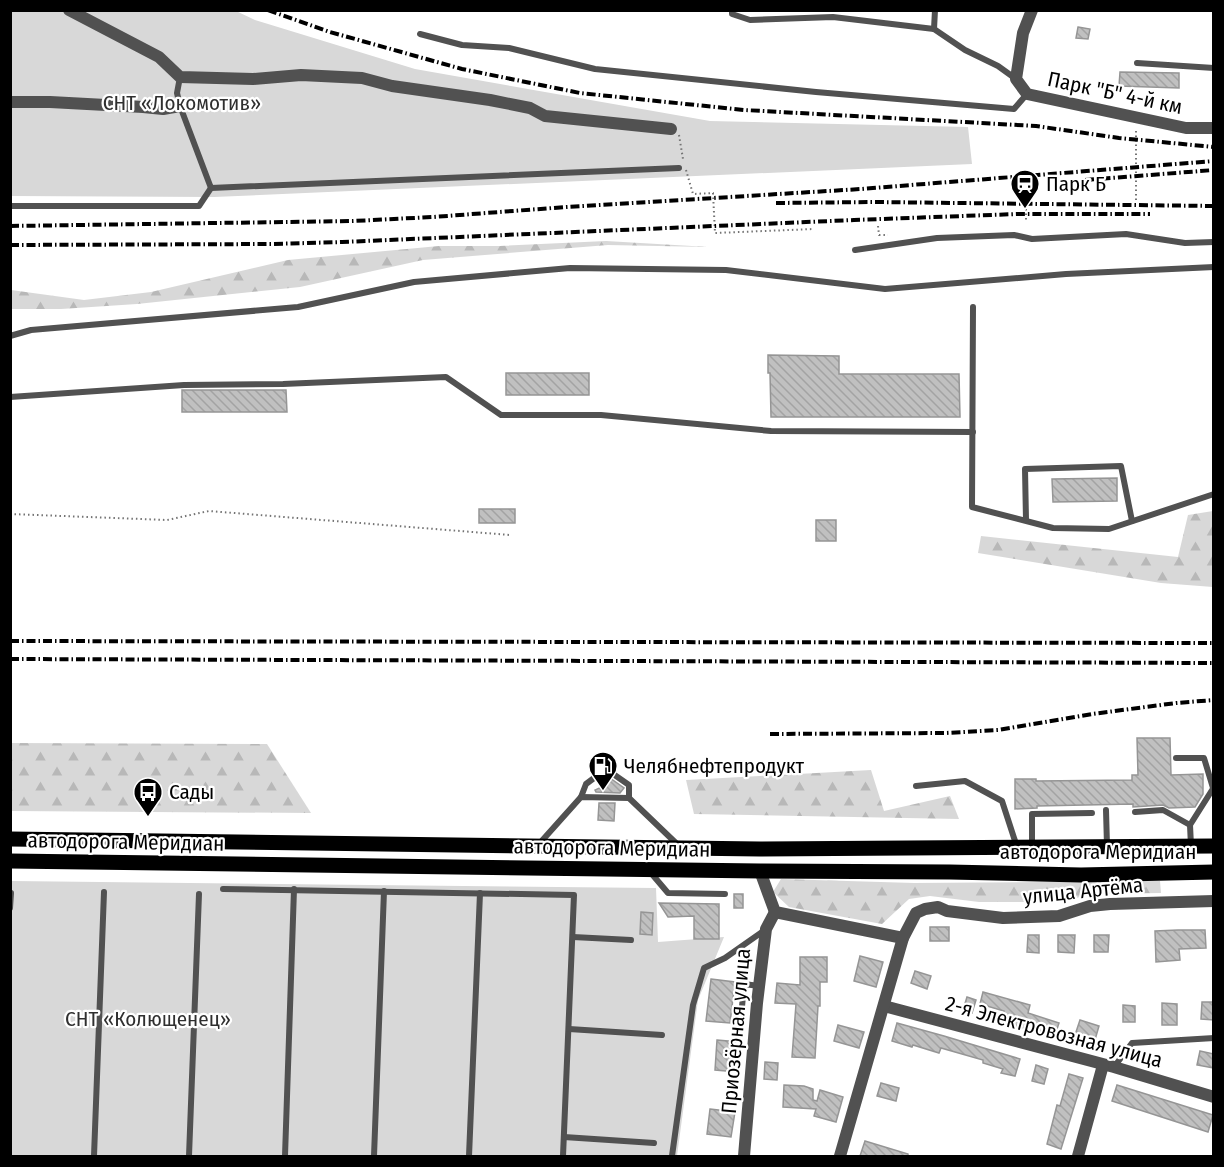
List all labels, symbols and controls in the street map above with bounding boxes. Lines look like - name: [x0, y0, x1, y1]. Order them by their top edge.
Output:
- street label: Парк "Б" 4-й км: [1045, 66, 1185, 120]
- park label: СНТ «Локомотив»: [103, 90, 261, 116]
- station icon: Парк Б: [1009, 168, 1041, 210]
- place label: Парк Б: [1046, 171, 1106, 197]
- fuel station icon: Челябнефтепродукт: [587, 750, 619, 792]
- place label: Челябнефтепродукт: [624, 753, 805, 779]
- bus stop icon: Сады: [132, 776, 164, 818]
- place label: Сады: [169, 779, 214, 805]
- street label: автодорога Меридиан: [27, 827, 225, 857]
- street label: автодорога Меридиан: [513, 833, 711, 863]
- street label: автодорога Меридиан: [1000, 839, 1196, 865]
- street label: улица Артёма: [1022, 872, 1144, 910]
- street label: Приозёрная улица: [716, 947, 756, 1115]
- street label: 2-я Электровозная улица: [943, 991, 1165, 1073]
- park label: СНТ «Колющенец»: [65, 1006, 231, 1032]

